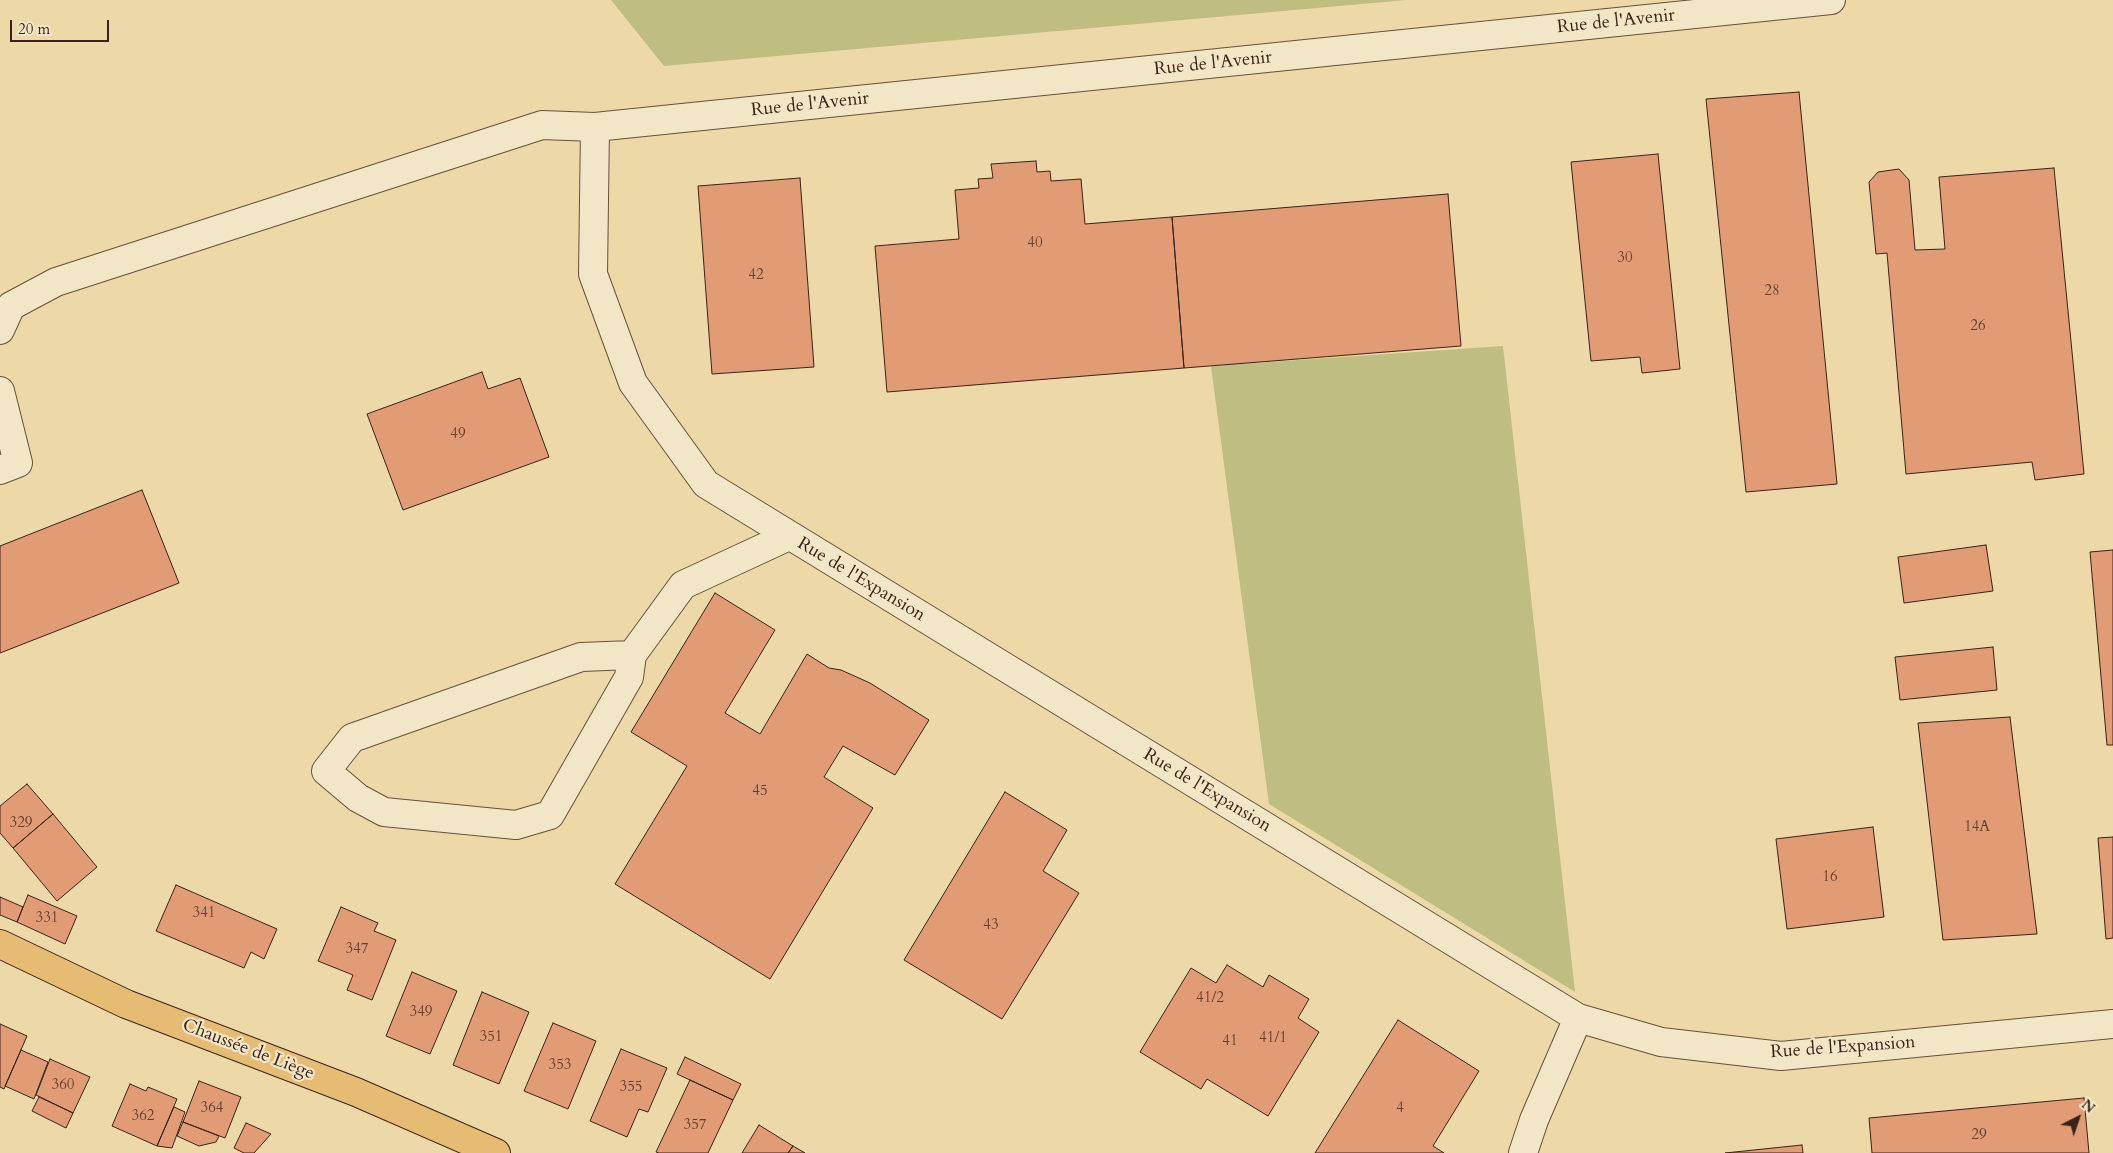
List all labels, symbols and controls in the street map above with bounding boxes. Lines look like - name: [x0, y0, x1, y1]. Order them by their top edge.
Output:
- street label: Rue de l'Avenir: [1556, 5, 1676, 39]
- scale bar: [12, 10, 111, 42]
- text: 20 m: [18, 19, 50, 39]
- street label: Rue de l'Avenir: [1153, 47, 1273, 81]
- street label: Rue de l'Avenir: [750, 88, 870, 122]
- house number: 40: [1027, 235, 1043, 253]
- house number: 30: [1617, 250, 1633, 268]
- house number: 42: [748, 267, 764, 285]
- house number: 28: [1764, 283, 1780, 301]
- house number: 26: [1970, 318, 1986, 336]
- house number: 49: [450, 426, 466, 444]
- street label: Rue de l'Expansion: [793, 533, 929, 627]
- street label: Rue de l'Expansion: [1139, 744, 1275, 838]
- house number: 45: [752, 783, 768, 801]
- house number: 329: [9, 815, 33, 833]
- house number: 14A: [1964, 819, 1990, 837]
- house number: 16: [1822, 869, 1838, 887]
- house number: 341: [192, 905, 216, 923]
- house number: 331: [35, 910, 59, 928]
- house number: 43: [983, 917, 999, 935]
- house number: 347: [345, 941, 369, 959]
- house number: 41/2: [1196, 990, 1224, 1008]
- house number: 349: [409, 1004, 433, 1022]
- street label: Chaussée de Liège: [179, 1015, 317, 1085]
- house number: 351: [479, 1029, 503, 1047]
- house number: 41/1: [1259, 1030, 1287, 1048]
- street label: Rue de l'Expansion: [1770, 1032, 1916, 1064]
- house number: 41: [1222, 1033, 1238, 1051]
- house number: 353: [548, 1057, 572, 1075]
- house number: 360: [51, 1077, 75, 1095]
- house number: 355: [619, 1079, 643, 1097]
- north arrow: [2053, 1093, 2103, 1143]
- text: N: [2077, 1095, 2099, 1117]
- house number: 364: [200, 1100, 224, 1118]
- house number: 4: [1396, 1100, 1404, 1118]
- house number: 362: [131, 1108, 155, 1126]
- house number: 357: [683, 1117, 707, 1135]
- house number: 29: [1971, 1127, 1987, 1145]

